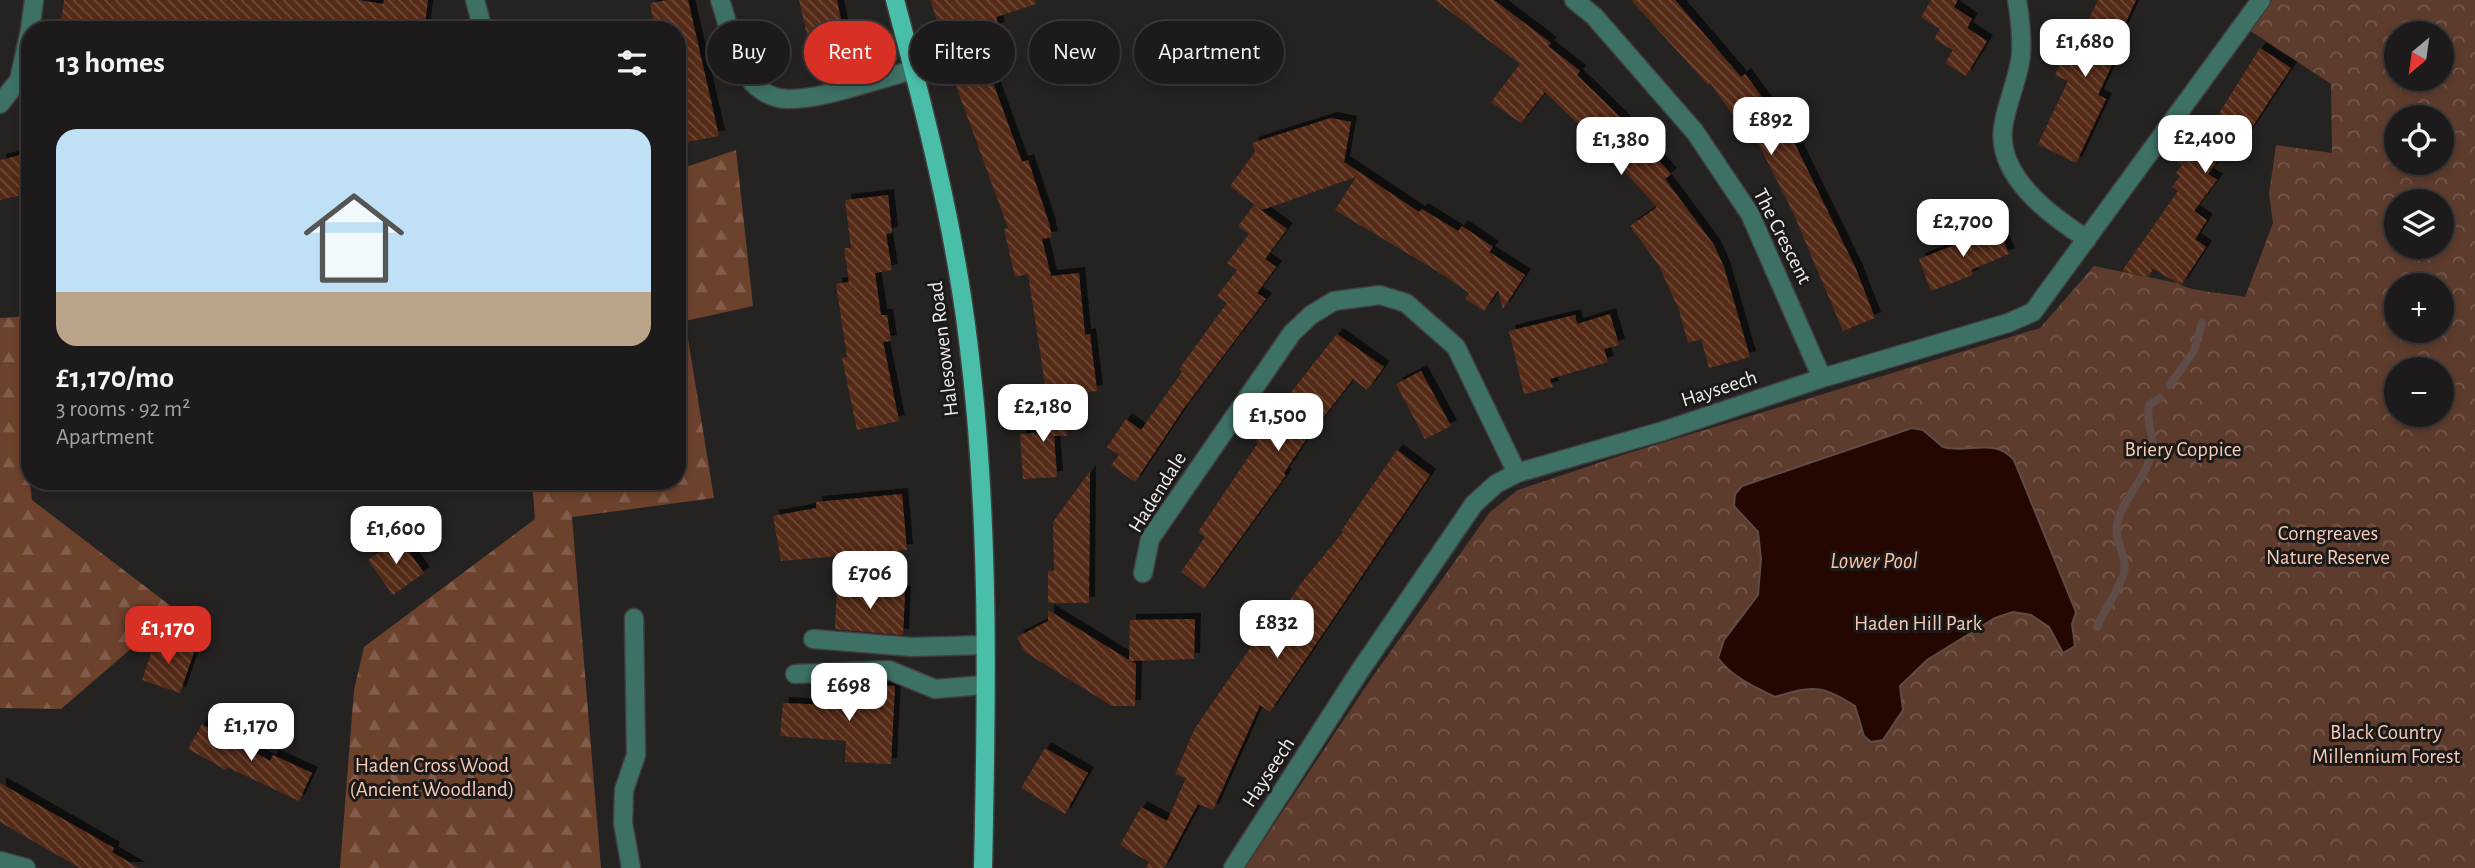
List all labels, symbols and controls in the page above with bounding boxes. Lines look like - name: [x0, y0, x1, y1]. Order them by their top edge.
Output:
- pin: £1,680: [2028, 20, 2142, 79]
- chip: Buy: [707, 21, 790, 84]
- chip: Rent: [804, 21, 896, 84]
- chip: Filters: [910, 21, 1015, 84]
- chip: New: [1029, 21, 1120, 84]
- chip: Apartment: [1134, 21, 1284, 84]
- north arrow: [2384, 21, 2454, 91]
- map controls: [2384, 21, 2454, 427]
- text: £1,680: [2056, 30, 2114, 53]
- icon: filters: [613, 44, 651, 82]
- text: 13 homes: [56, 48, 165, 78]
- pin: £892: [1730, 97, 1812, 157]
- button: locate: [2384, 105, 2454, 175]
- text: £892: [1749, 108, 1793, 131]
- pin: £2,400: [2148, 116, 2262, 175]
- pin: £1,380: [1564, 118, 1678, 177]
- text: £2,400: [2174, 126, 2236, 149]
- text: £1,380: [1592, 128, 1650, 151]
- icon: home: [291, 175, 417, 301]
- street label: The Crescent: [1750, 185, 1816, 288]
- button: layers: [2384, 189, 2454, 259]
- pin: £2,700: [1906, 200, 2020, 259]
- text: £2,700: [1933, 210, 1993, 233]
- button: +: [2384, 273, 2454, 343]
- street label: Halesowen Road: [925, 280, 962, 418]
- button: −: [2384, 357, 2454, 427]
- text: £1,170/mo: [56, 363, 174, 393]
- street label: Hayseech: [1679, 366, 1760, 411]
- pin: £2,180: [986, 384, 1100, 444]
- pin: £1,500: [1221, 393, 1335, 453]
- text: £2,180: [1014, 395, 1072, 418]
- text: 3 rooms · 92 m²: [56, 398, 190, 421]
- text: £1,500: [1249, 404, 1307, 427]
- text: Apartment: [56, 426, 154, 449]
- park label: Briery Coppice: [2124, 439, 2242, 460]
- street label: Hadendale: [1125, 448, 1190, 536]
- pin: £1,600: [339, 506, 453, 566]
- text: £1,600: [367, 517, 425, 540]
- park label: Corngreaves Nature Reserve: [2266, 523, 2390, 568]
- water label: Lower Pool: [1830, 550, 1918, 573]
- pin: £706: [829, 552, 911, 611]
- text: £706: [848, 562, 892, 585]
- pin: £832: [1236, 600, 1318, 660]
- pin: £1,170: [111, 606, 225, 666]
- text: £832: [1256, 611, 1298, 634]
- park label: Haden Hill Park: [1854, 613, 1982, 634]
- text: £1,170: [141, 617, 195, 640]
- pin: £698: [808, 664, 890, 723]
- text: £698: [827, 674, 871, 697]
- pin: £1,170: [194, 704, 308, 763]
- text: £1,170: [224, 714, 278, 737]
- park label: Black Country Millennium Forest: [2312, 722, 2460, 767]
- street label: Hayseech: [1238, 734, 1299, 811]
- park label: Haden Cross Wood (Ancient Woodland): [350, 755, 514, 800]

